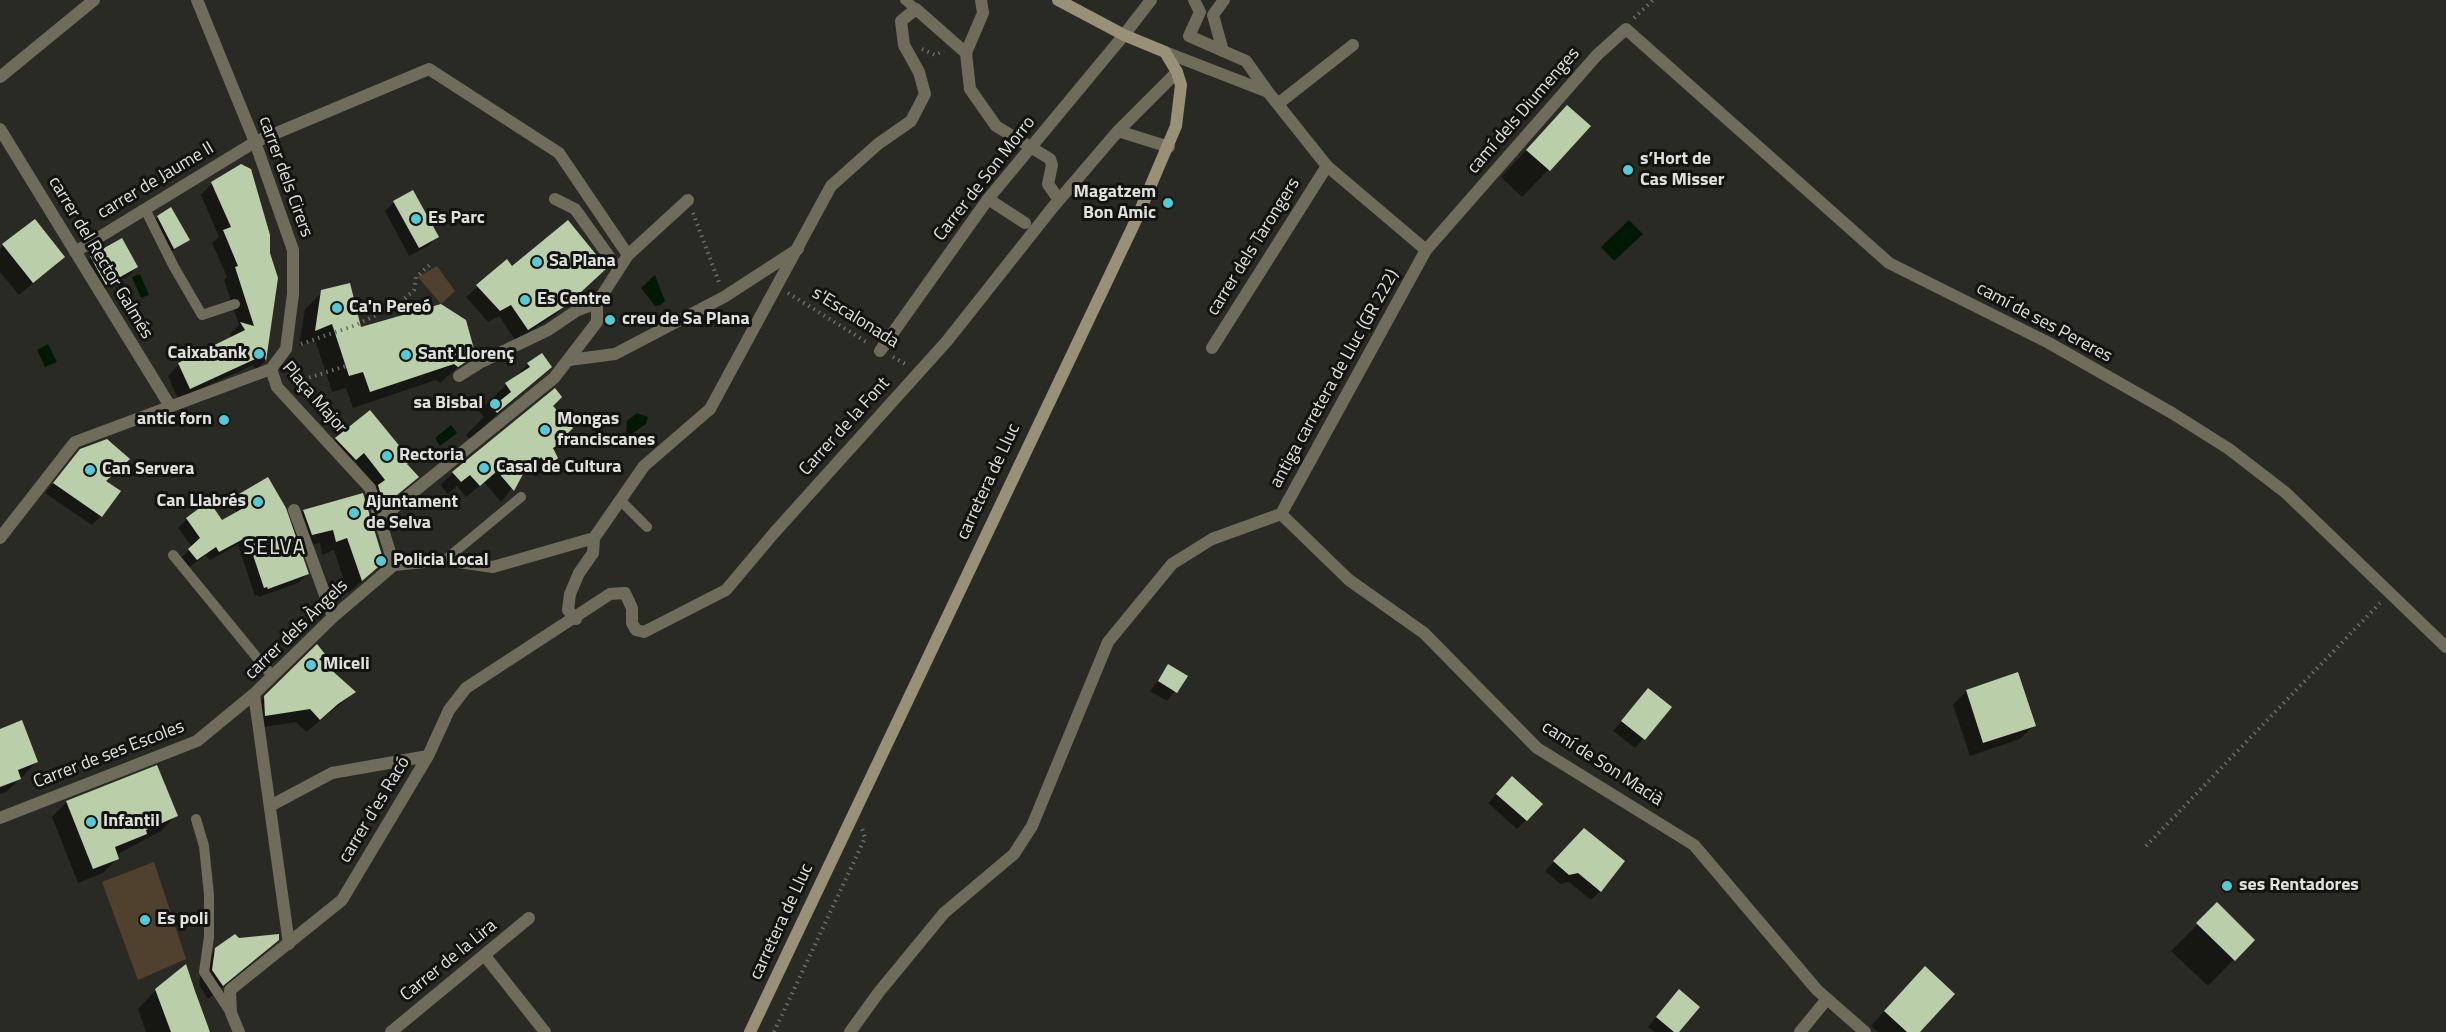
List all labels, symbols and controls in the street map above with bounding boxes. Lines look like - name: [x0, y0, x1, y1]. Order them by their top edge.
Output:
- street label: camí dels Diumenges: [1463, 43, 1585, 179]
- street label: Carrer de Son Morro: [930, 112, 1040, 246]
- street label: carrer dels Cirers: [253, 114, 317, 240]
- street label: carrer de Jaume II: [94, 138, 218, 224]
- place label: s’Hort de Cas Misser: [1640, 149, 1724, 192]
- marker: s’Hort de Cas Misser: [1621, 163, 1635, 177]
- street label: carrer del Rector Galmés: [43, 173, 157, 343]
- street label: carrer dels Tarongers: [1203, 174, 1305, 320]
- place label: Magatzem Bon Amic: [1074, 182, 1156, 224]
- marker: Magatzem Bon Amic: [1161, 196, 1175, 210]
- place label: Es Parc: [428, 208, 485, 230]
- marker: Es Parc: [409, 212, 423, 226]
- place label: Sa Plana: [549, 251, 616, 273]
- marker: Sa Plana: [530, 255, 544, 269]
- street label: antiga carretera de Lluc (GR 222): [1266, 266, 1404, 492]
- street label: camí de ses Pereres: [1972, 278, 2116, 368]
- street label: s'Escalonada: [808, 283, 902, 353]
- place label: Es Centre: [537, 289, 611, 311]
- marker: Es Centre: [518, 293, 532, 307]
- place label: Ca'n Pereó: [349, 297, 431, 319]
- marker: Ca'n Pereó: [330, 301, 344, 315]
- place label: creu de Sa Plana: [622, 309, 750, 331]
- marker: creu de Sa Plana: [603, 313, 617, 327]
- place label: Caixabank: [167, 343, 247, 365]
- place label: Sant Llorenç: [418, 344, 514, 366]
- marker: Caixabank: [252, 347, 266, 361]
- marker: Sant Llorenç: [399, 348, 413, 362]
- street label: Plaça Major: [277, 358, 351, 438]
- street label: Carrer de la Font: [795, 373, 895, 481]
- place label: sa Bisbal: [413, 393, 483, 415]
- marker: sa Bisbal: [488, 397, 502, 411]
- place label: antic forn: [137, 409, 212, 431]
- place label: Mongas franciscanes: [557, 409, 655, 452]
- marker: antic forn: [217, 413, 231, 427]
- street label: carretera de Lluc: [953, 421, 1025, 543]
- marker: Mongas franciscanes: [538, 423, 552, 437]
- place label: Rectoria: [399, 445, 464, 467]
- marker: Rectoria: [380, 449, 394, 463]
- place label: Casal de Cultura: [496, 457, 621, 479]
- place label: Can Servera: [102, 459, 194, 481]
- marker: Casal de Cultura: [477, 461, 491, 475]
- marker: Can Servera: [83, 463, 97, 477]
- place label: Can Llabrés: [156, 491, 246, 513]
- place label: Ajuntament de Selva: [366, 492, 458, 534]
- marker: Can Llabrés: [251, 495, 265, 509]
- marker: Ajuntament de Selva: [347, 506, 361, 520]
- district label: SELVA: [243, 536, 307, 562]
- place label: Policia Local: [393, 550, 489, 572]
- marker: Policia Local: [374, 554, 388, 568]
- street label: carrer dels Àngels: [241, 575, 353, 685]
- place label: Miceli: [323, 654, 370, 676]
- marker: Miceli: [304, 658, 318, 672]
- street label: Carrer de ses Escoles: [30, 716, 188, 794]
- street label: camí de Son Macià: [1537, 717, 1667, 811]
- street label: carrer d'es Racó: [335, 753, 415, 867]
- place label: Infantil: [103, 811, 160, 833]
- marker: Infantil: [84, 815, 98, 829]
- street label: carretera de Lluc: [746, 861, 818, 983]
- place label: ses Rentadores: [2239, 875, 2359, 897]
- marker: ses Rentadores: [2220, 879, 2234, 893]
- place label: Es poli: [157, 909, 208, 931]
- marker: Es poli: [138, 913, 152, 927]
- street label: Carrer de la Lira: [396, 916, 502, 1006]

